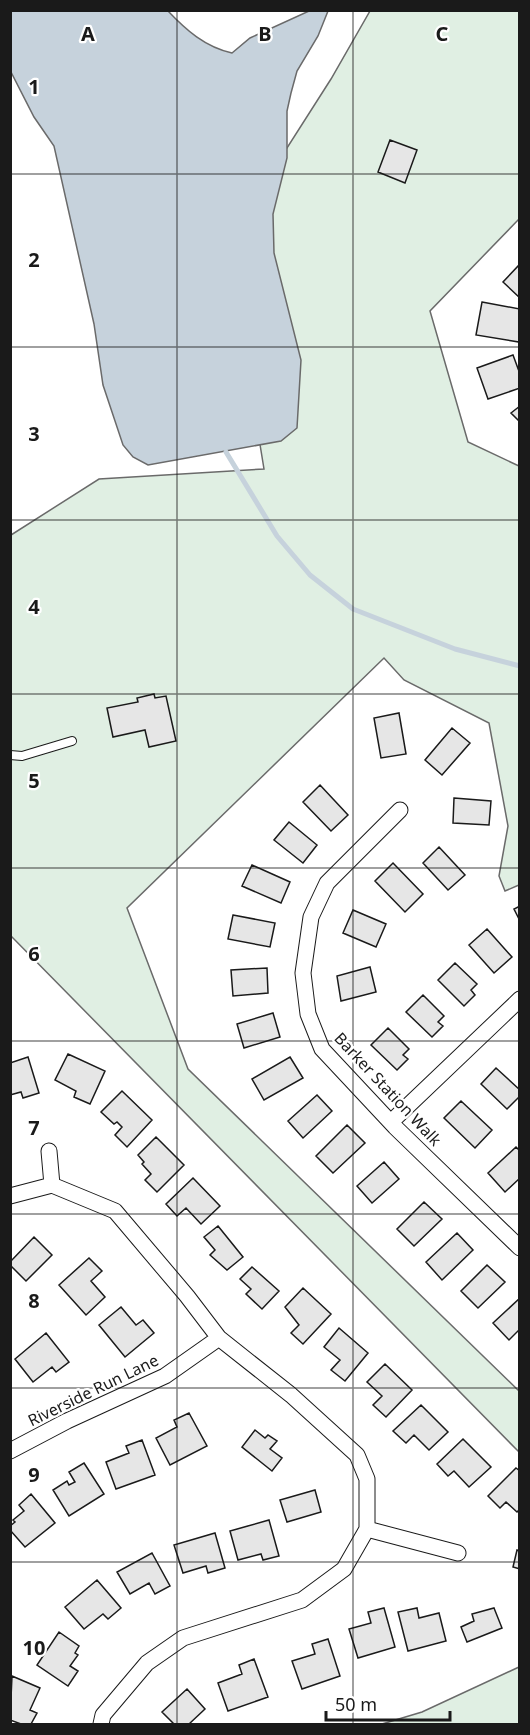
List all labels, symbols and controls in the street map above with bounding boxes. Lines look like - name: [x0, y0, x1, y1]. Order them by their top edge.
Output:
- text: A: [81, 20, 95, 47]
- text: B: [258, 20, 272, 47]
- text: C: [436, 20, 449, 47]
- text: 1: [28, 73, 40, 100]
- text: 2: [28, 246, 40, 273]
- text: 3: [28, 420, 40, 447]
- text: 4: [28, 593, 40, 620]
- text: 5: [28, 767, 40, 794]
- text: 6: [28, 940, 40, 967]
- street label: Barker Station Walk: [330, 1027, 447, 1151]
- text: 7: [28, 1114, 40, 1141]
- text: 8: [28, 1287, 40, 1314]
- street label: Riverside Run Lane: [24, 1349, 162, 1431]
- text: 9: [28, 1461, 40, 1488]
- text: 10: [23, 1634, 45, 1661]
- scale bar: [326, 1684, 450, 1722]
- text: 50 m: [335, 1692, 377, 1716]

